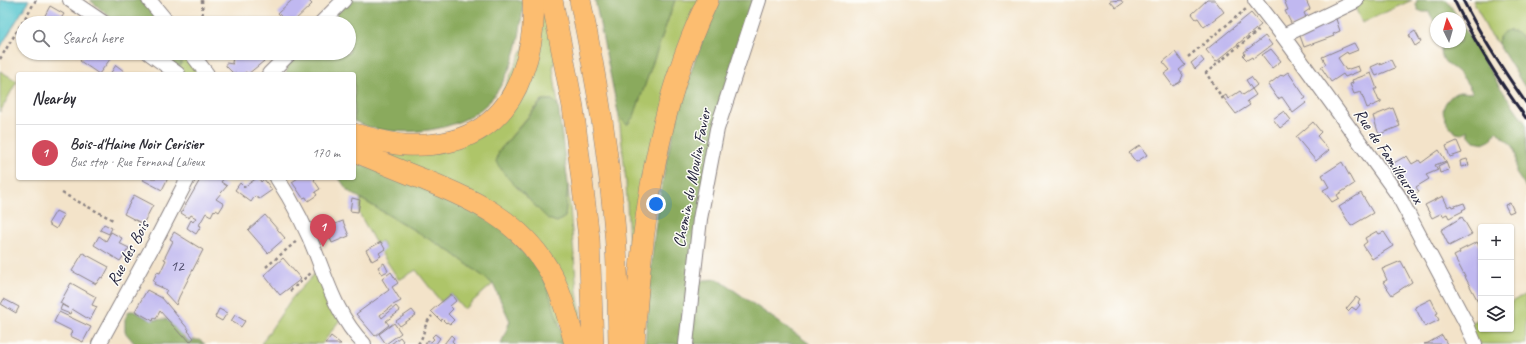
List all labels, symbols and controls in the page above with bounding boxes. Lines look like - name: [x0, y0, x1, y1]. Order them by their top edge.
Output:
- north arrow: [1430, 12, 1466, 48]
- search box: [16, 16, 356, 60]
- icon: search: [30, 27, 52, 49]
- text: Search here: [62, 29, 123, 48]
- text: Nearby: [32, 88, 75, 109]
- street label: Rue de Familleureux: [1349, 104, 1429, 209]
- street label: Chemin du Moulin Favier: [668, 105, 716, 249]
- text: Bois-d'Haine Noir Cerisier: [70, 135, 203, 154]
- text: 1: [42, 145, 48, 161]
- text: 170 m: [312, 145, 340, 161]
- text: Bus stop · Rue Fernand Lalieux: [70, 154, 204, 170]
- your location: [646, 194, 666, 214]
- pin: 1: [310, 214, 336, 247]
- street label: Rue des Bois: [102, 215, 155, 289]
- map controls: [1478, 224, 1514, 332]
- button: +: [1478, 224, 1514, 260]
- house number: 12: [170, 257, 185, 276]
- button: −: [1478, 260, 1514, 296]
- button: layers: [1478, 296, 1514, 332]

